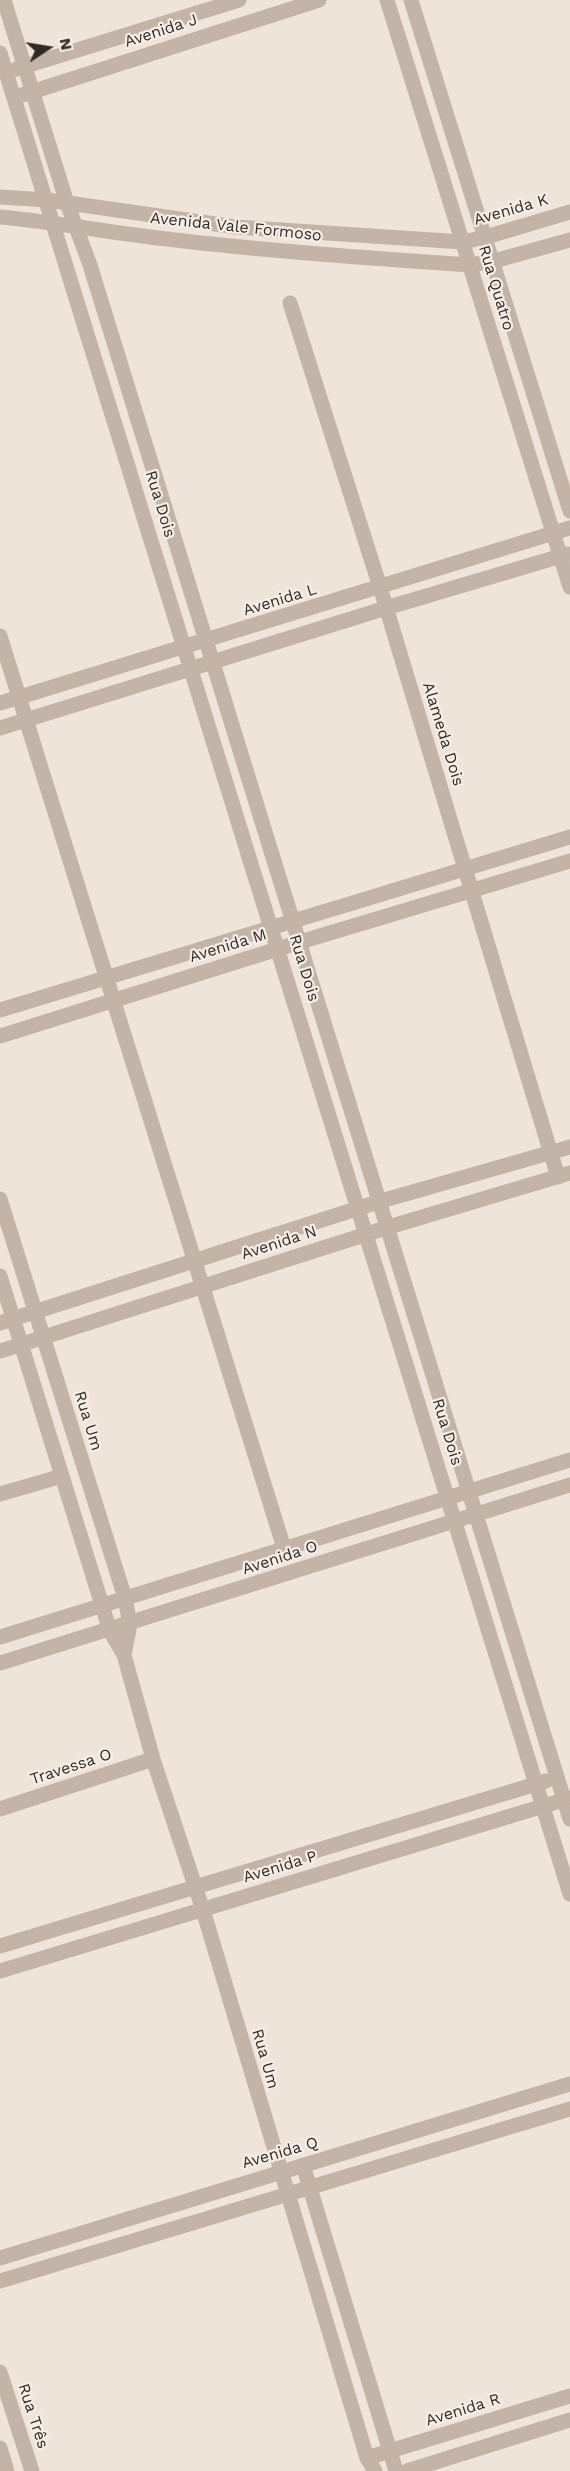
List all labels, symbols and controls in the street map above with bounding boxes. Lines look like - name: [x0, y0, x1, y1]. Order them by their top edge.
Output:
- street label: Avenida J: [122, 10, 200, 52]
- north arrow: [18, 18, 78, 78]
- text: N: [56, 36, 77, 52]
- street label: Avenida K: [471, 190, 551, 230]
- street label: Avenida Vale Formoso: [149, 208, 323, 246]
- street label: Rua Quatro: [474, 243, 518, 333]
- street label: Rua Dois: [141, 468, 179, 540]
- street label: Avenida L: [241, 580, 319, 620]
- street label: Alameda Dois: [418, 680, 468, 788]
- street label: Avenida M: [187, 925, 269, 967]
- street label: Rua Dois: [285, 932, 323, 1004]
- street label: Avenida N: [239, 1222, 319, 1264]
- street label: Rua Um: [70, 1389, 106, 1453]
- street label: Rua Dois: [428, 1396, 466, 1468]
- street label: Avenida O: [240, 1537, 320, 1579]
- street label: Travessa O: [28, 1745, 114, 1789]
- street label: Avenida P: [241, 1847, 319, 1887]
- street label: Rua Um: [247, 2027, 283, 2091]
- street label: Avenida Q: [240, 2133, 320, 2173]
- street label: Rua Três: [13, 2381, 53, 2451]
- street label: Avenida R: [423, 2390, 503, 2430]

